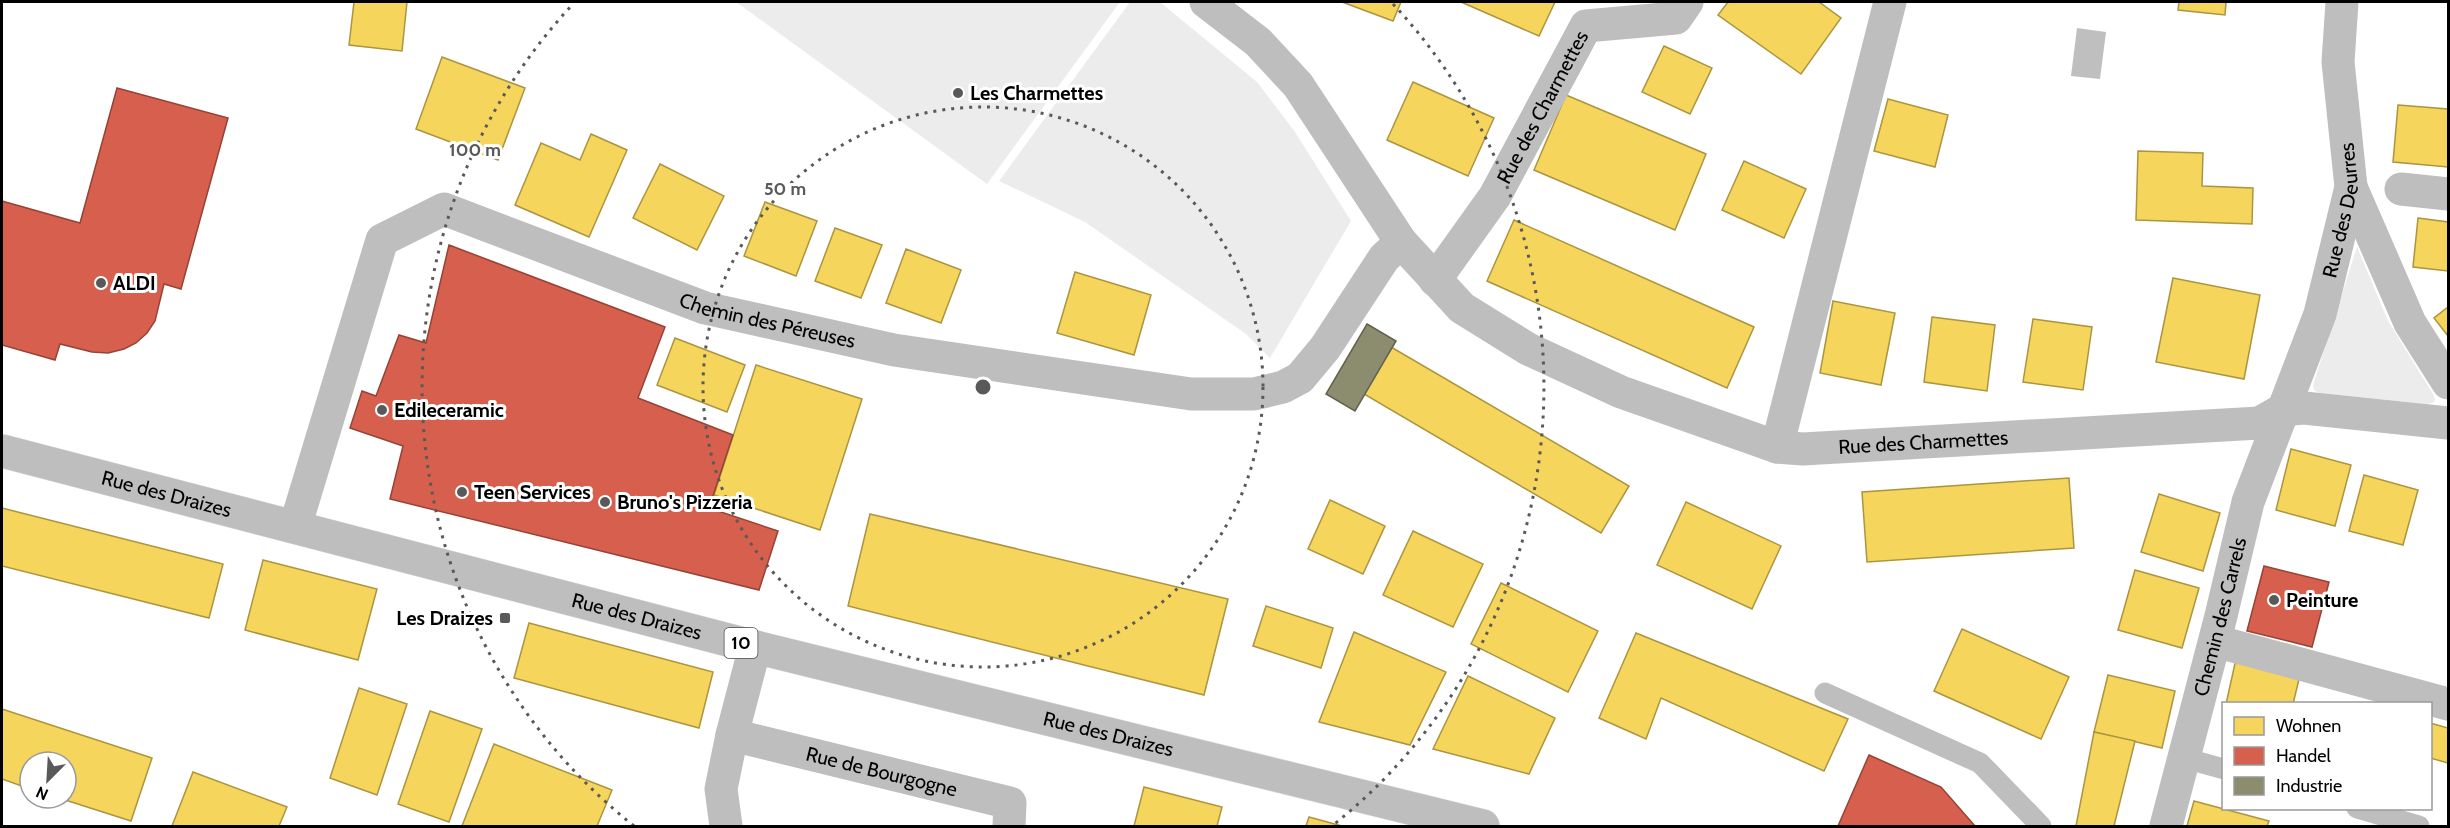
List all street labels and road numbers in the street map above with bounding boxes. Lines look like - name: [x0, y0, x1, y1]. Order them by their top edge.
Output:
- street label: Rue des Charmettes: [1492, 27, 1593, 188]
- street label: Rue des Deurres: [2317, 142, 2363, 280]
- street label: Chemin des Péreuses: [676, 287, 858, 353]
- street label: Rue des Charmettes: [1838, 425, 2009, 459]
- street label: Rue des Draizes: [99, 465, 234, 522]
- street label: Chemin des Carrels: [2189, 535, 2251, 699]
- street label: Rue des Draizes: [569, 588, 704, 645]
- road number: 10: [724, 628, 758, 658]
- street label: Rue des Draizes: [1041, 706, 1176, 761]
- street label: Rue de Bourgogne: [803, 742, 960, 802]

